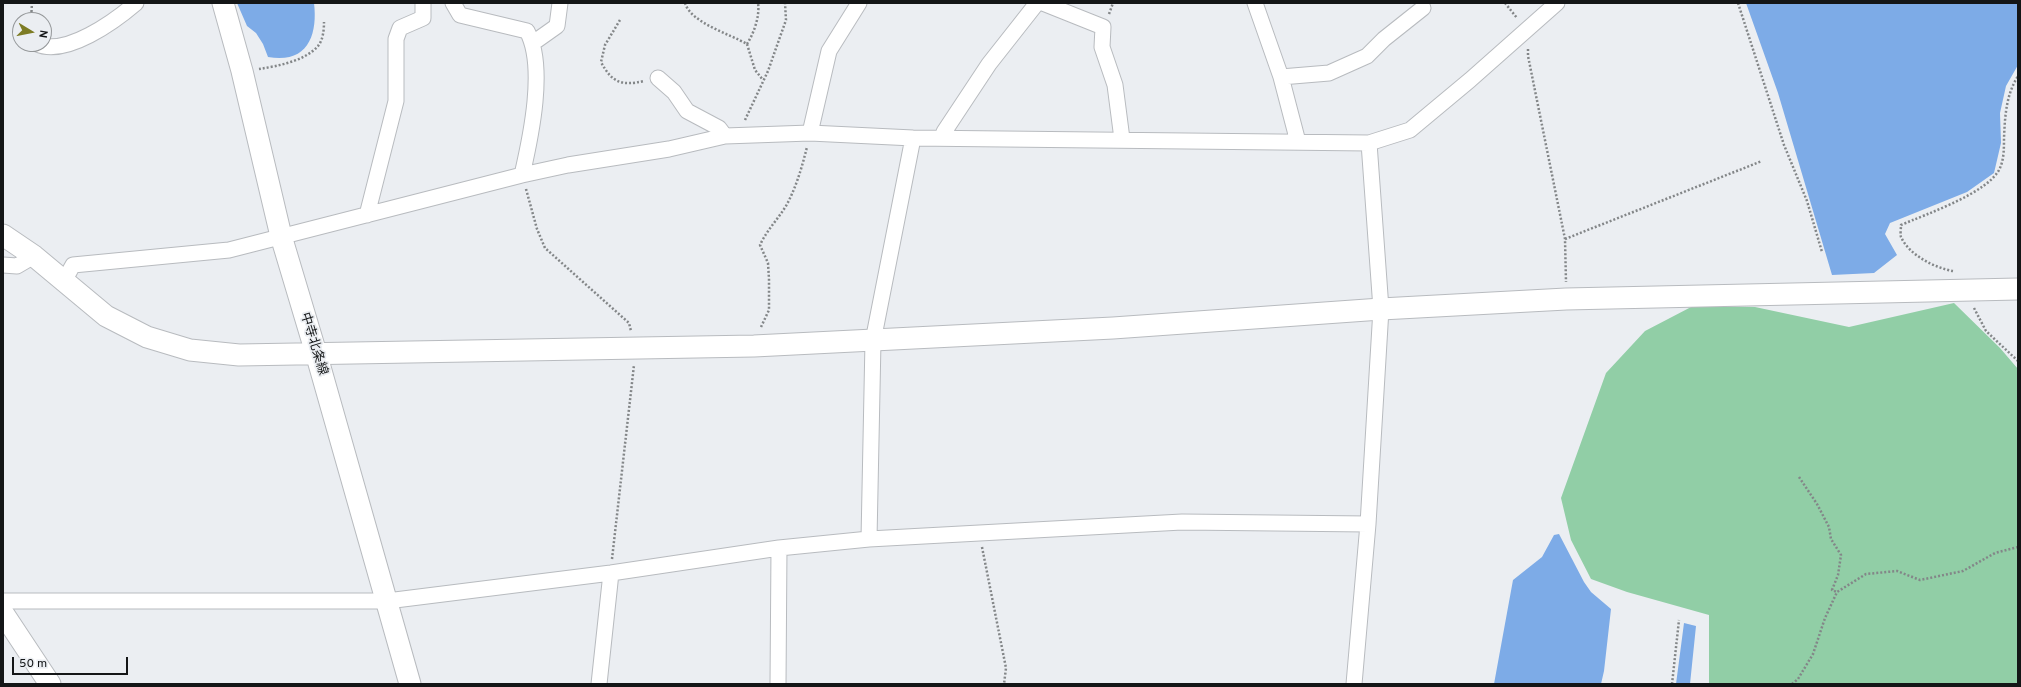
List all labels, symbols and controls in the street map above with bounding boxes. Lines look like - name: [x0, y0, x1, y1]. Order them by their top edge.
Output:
- north arrow: [12, 12, 52, 52]
- text: N: [35, 29, 50, 39]
- street label: 中寺北条線: [296, 311, 330, 377]
- scale bar: [14, 649, 130, 675]
- text: 50 m: [19, 656, 47, 672]

